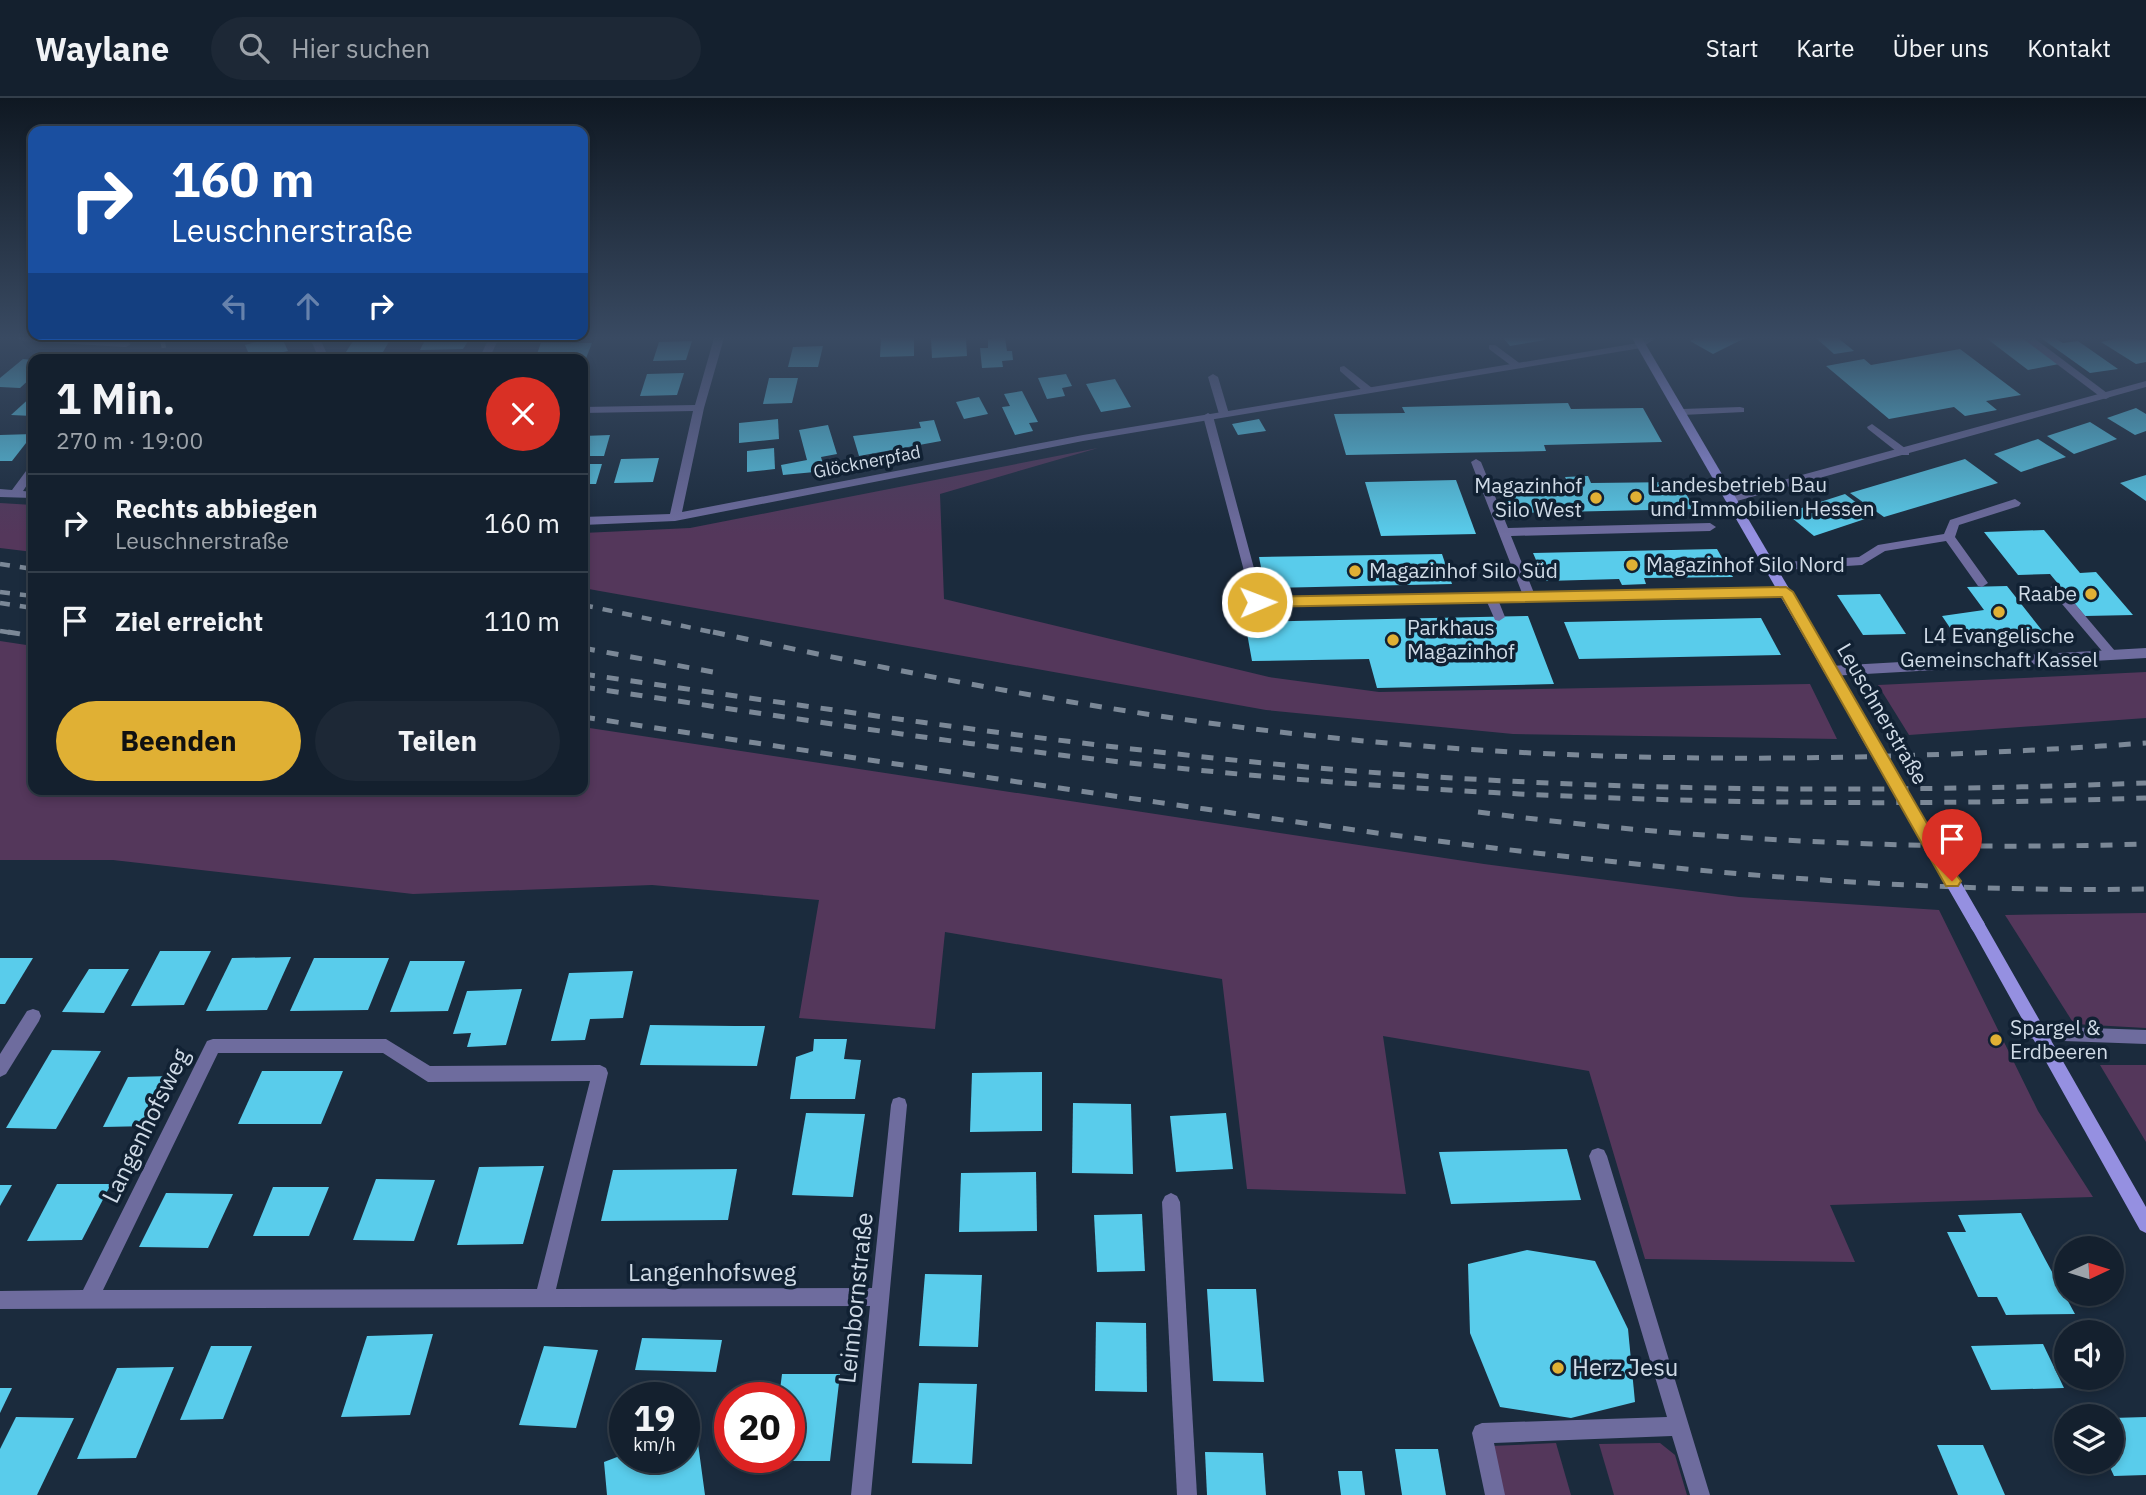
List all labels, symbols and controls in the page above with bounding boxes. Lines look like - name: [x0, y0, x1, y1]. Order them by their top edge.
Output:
- search box: [211, 17, 701, 80]
- text: Waylane: [35, 27, 169, 70]
- icon: search: [235, 29, 273, 67]
- text: Hier suchen: [291, 31, 430, 65]
- text: Start: [1706, 32, 1758, 64]
- text: Karte: [1796, 32, 1854, 64]
- text: Über uns: [1892, 32, 1989, 64]
- text: Kontakt: [2027, 32, 2111, 64]
- text: 160 m: [171, 147, 315, 210]
- icon: right: [56, 154, 147, 245]
- text: Leuschnerstraße: [171, 209, 413, 251]
- icon: left: [216, 287, 254, 325]
- icon: ahead: [289, 287, 327, 325]
- icon: right: [362, 287, 400, 325]
- text: 1 Min.: [56, 371, 176, 426]
- button: close: [486, 377, 560, 451]
- text: 270 m · 19:00: [56, 425, 203, 455]
- street label: Glöcknerpfad: [811, 440, 923, 483]
- place label: Landesbetrieb Bau und Immobilien Hessen: [1650, 470, 1875, 522]
- place label: Magazinhof Silo West: [1474, 471, 1582, 523]
- marker: Landesbetrieb Bau und Immobilien Hessen: [1628, 489, 1644, 505]
- marker: Magazinhof Silo West: [1588, 490, 1604, 506]
- text: Rechts abbiegen: [115, 491, 318, 525]
- icon: right: [56, 504, 94, 542]
- text: 160 m: [484, 506, 560, 540]
- text: Leuschnerstraße: [115, 525, 289, 555]
- place label: Magazinhof Silo Nord: [1646, 550, 1845, 578]
- place label: Magazinhof Silo Süd: [1369, 556, 1558, 584]
- marker: Magazinhof Silo Nord: [1624, 557, 1640, 573]
- marker: Magazinhof Silo Süd: [1347, 563, 1363, 579]
- position arrow: [1220, 565, 1294, 639]
- place label: Raabe: [2018, 579, 2077, 607]
- marker: Raabe: [2083, 586, 2099, 602]
- icon: arrive: [56, 602, 94, 640]
- text: Ziel erreicht: [115, 604, 263, 638]
- text: 110 m: [484, 604, 560, 638]
- marker: L4 Evangelische Gemeinschaft Kassel: [1991, 604, 2007, 620]
- place label: Parkhaus Magazinhof: [1407, 613, 1515, 665]
- place label: L4 Evangelische Gemeinschaft Kassel: [1900, 621, 2098, 673]
- marker: Parkhaus Magazinhof: [1385, 632, 1401, 648]
- street label: Leuschnerstraße: [1831, 638, 1935, 789]
- button: Beenden: [56, 701, 301, 781]
- button: Teilen: [315, 701, 560, 781]
- pin: [1922, 809, 1982, 881]
- icon: arrive: [1933, 820, 1971, 858]
- place label: Spargel & Erdbeeren: [2010, 1013, 2108, 1065]
- marker: Spargel & Erdbeeren: [1988, 1032, 2004, 1048]
- street label: Langenhofsweg: [94, 1043, 196, 1208]
- street label: Leimbornstraße: [830, 1211, 880, 1385]
- north arrow: [2054, 1236, 2124, 1306]
- map controls: [2054, 1236, 2124, 1474]
- street label: Langenhofsweg: [628, 1256, 796, 1288]
- button: sound: [2054, 1320, 2124, 1390]
- place label: Herz Jesu: [1572, 1351, 1679, 1383]
- marker: Herz Jesu: [1550, 1360, 1566, 1376]
- speed limit sign: 20: [714, 1382, 805, 1473]
- text: 19: [633, 1395, 676, 1441]
- button: layers: [2054, 1404, 2124, 1474]
- text: km/h: [633, 1433, 676, 1456]

